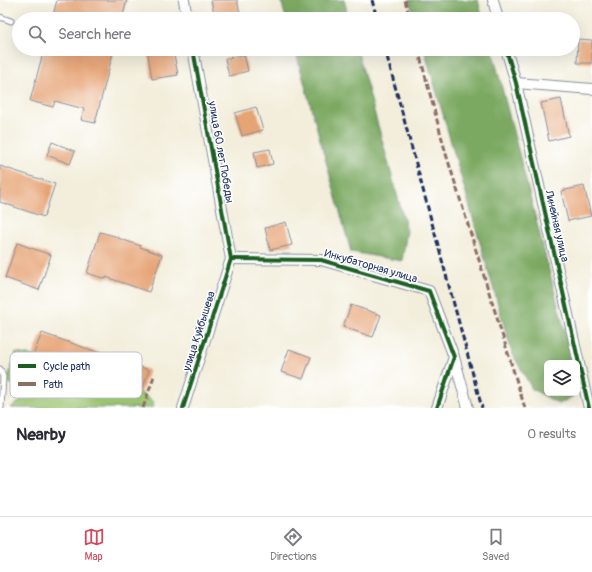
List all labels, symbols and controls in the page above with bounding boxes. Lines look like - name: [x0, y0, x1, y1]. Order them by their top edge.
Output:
- search box: [12, 12, 580, 56]
- icon: search: [26, 23, 48, 45]
- text: Search here: [58, 25, 131, 44]
- street label: улица 60 лет Победы: [205, 99, 236, 204]
- street label: Линейная улица: [542, 188, 572, 263]
- street label: Инкубаторная улица: [323, 247, 419, 285]
- street label: улица Куйбышева: [180, 289, 218, 374]
- legend: [10, 352, 142, 398]
- text: Cycle path: [43, 360, 90, 373]
- map controls: [544, 360, 580, 396]
- button: layers: [544, 360, 580, 396]
- text: Path: [43, 378, 63, 391]
- text: Nearby: [16, 424, 65, 445]
- text: 0 results: [527, 426, 576, 442]
- tab: Map: [83, 526, 105, 563]
- tab: Directions: [270, 526, 317, 563]
- tab: Saved: [482, 526, 509, 563]

